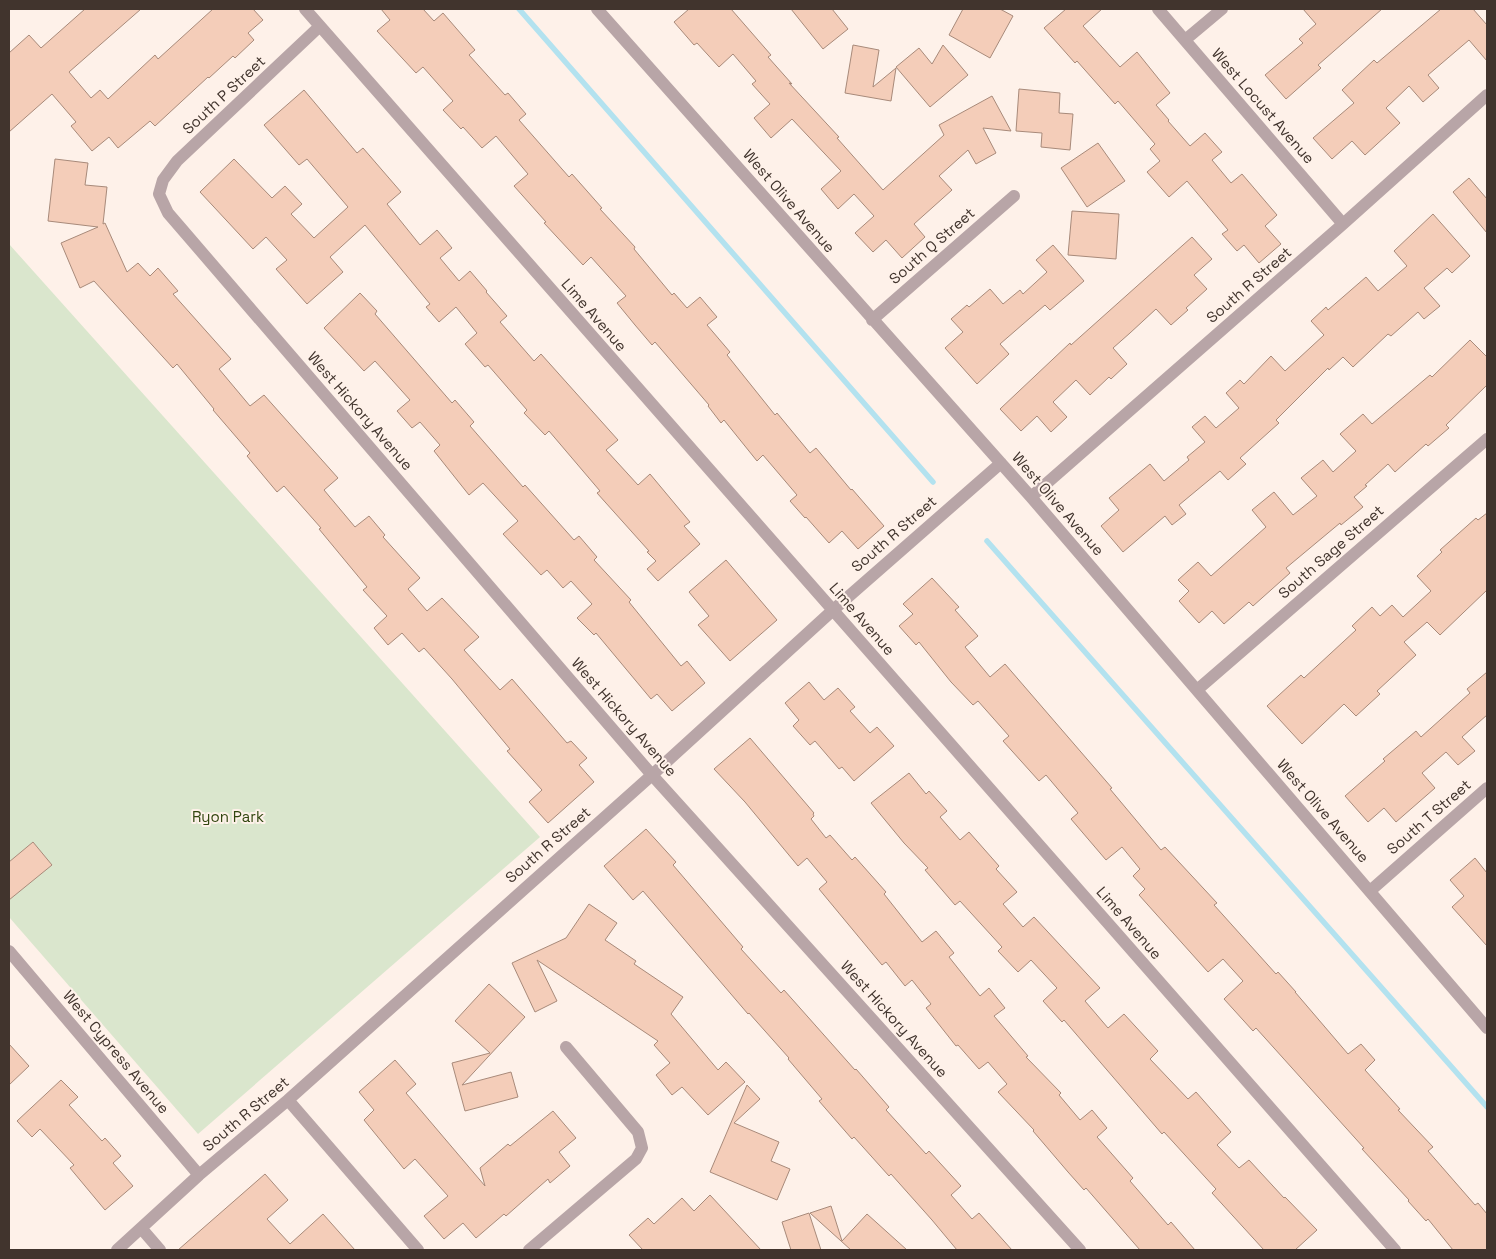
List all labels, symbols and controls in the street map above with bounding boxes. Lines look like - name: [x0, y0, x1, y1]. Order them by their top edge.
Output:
- street label: West Locust Avenue: [1208, 44, 1319, 168]
- street label: South P Street: [178, 51, 269, 138]
- street label: West Olive Avenue: [739, 145, 840, 256]
- street label: South Q Street: [885, 203, 978, 288]
- street label: South R Street: [1202, 242, 1295, 327]
- street label: Lime Avenue: [558, 274, 631, 355]
- street label: West Hickory Avenue: [304, 347, 417, 474]
- street label: West Olive Avenue: [1008, 448, 1109, 559]
- street label: South R Street: [847, 491, 940, 576]
- street label: South Sage Street: [1274, 501, 1387, 603]
- street label: Lime Avenue: [826, 578, 899, 659]
- street label: West Hickory Avenue: [568, 653, 681, 780]
- street label: West Olive Avenue: [1273, 755, 1374, 866]
- street label: South T Street: [1383, 775, 1475, 858]
- street label: South R Street: [501, 802, 594, 887]
- park label: Ryon Park: [192, 807, 264, 826]
- street label: Lime Avenue: [1093, 882, 1166, 963]
- street label: West Hickory Avenue: [837, 956, 952, 1081]
- street label: West Cypress Avenue: [59, 986, 174, 1117]
- street label: South R Street: [199, 1072, 293, 1155]

